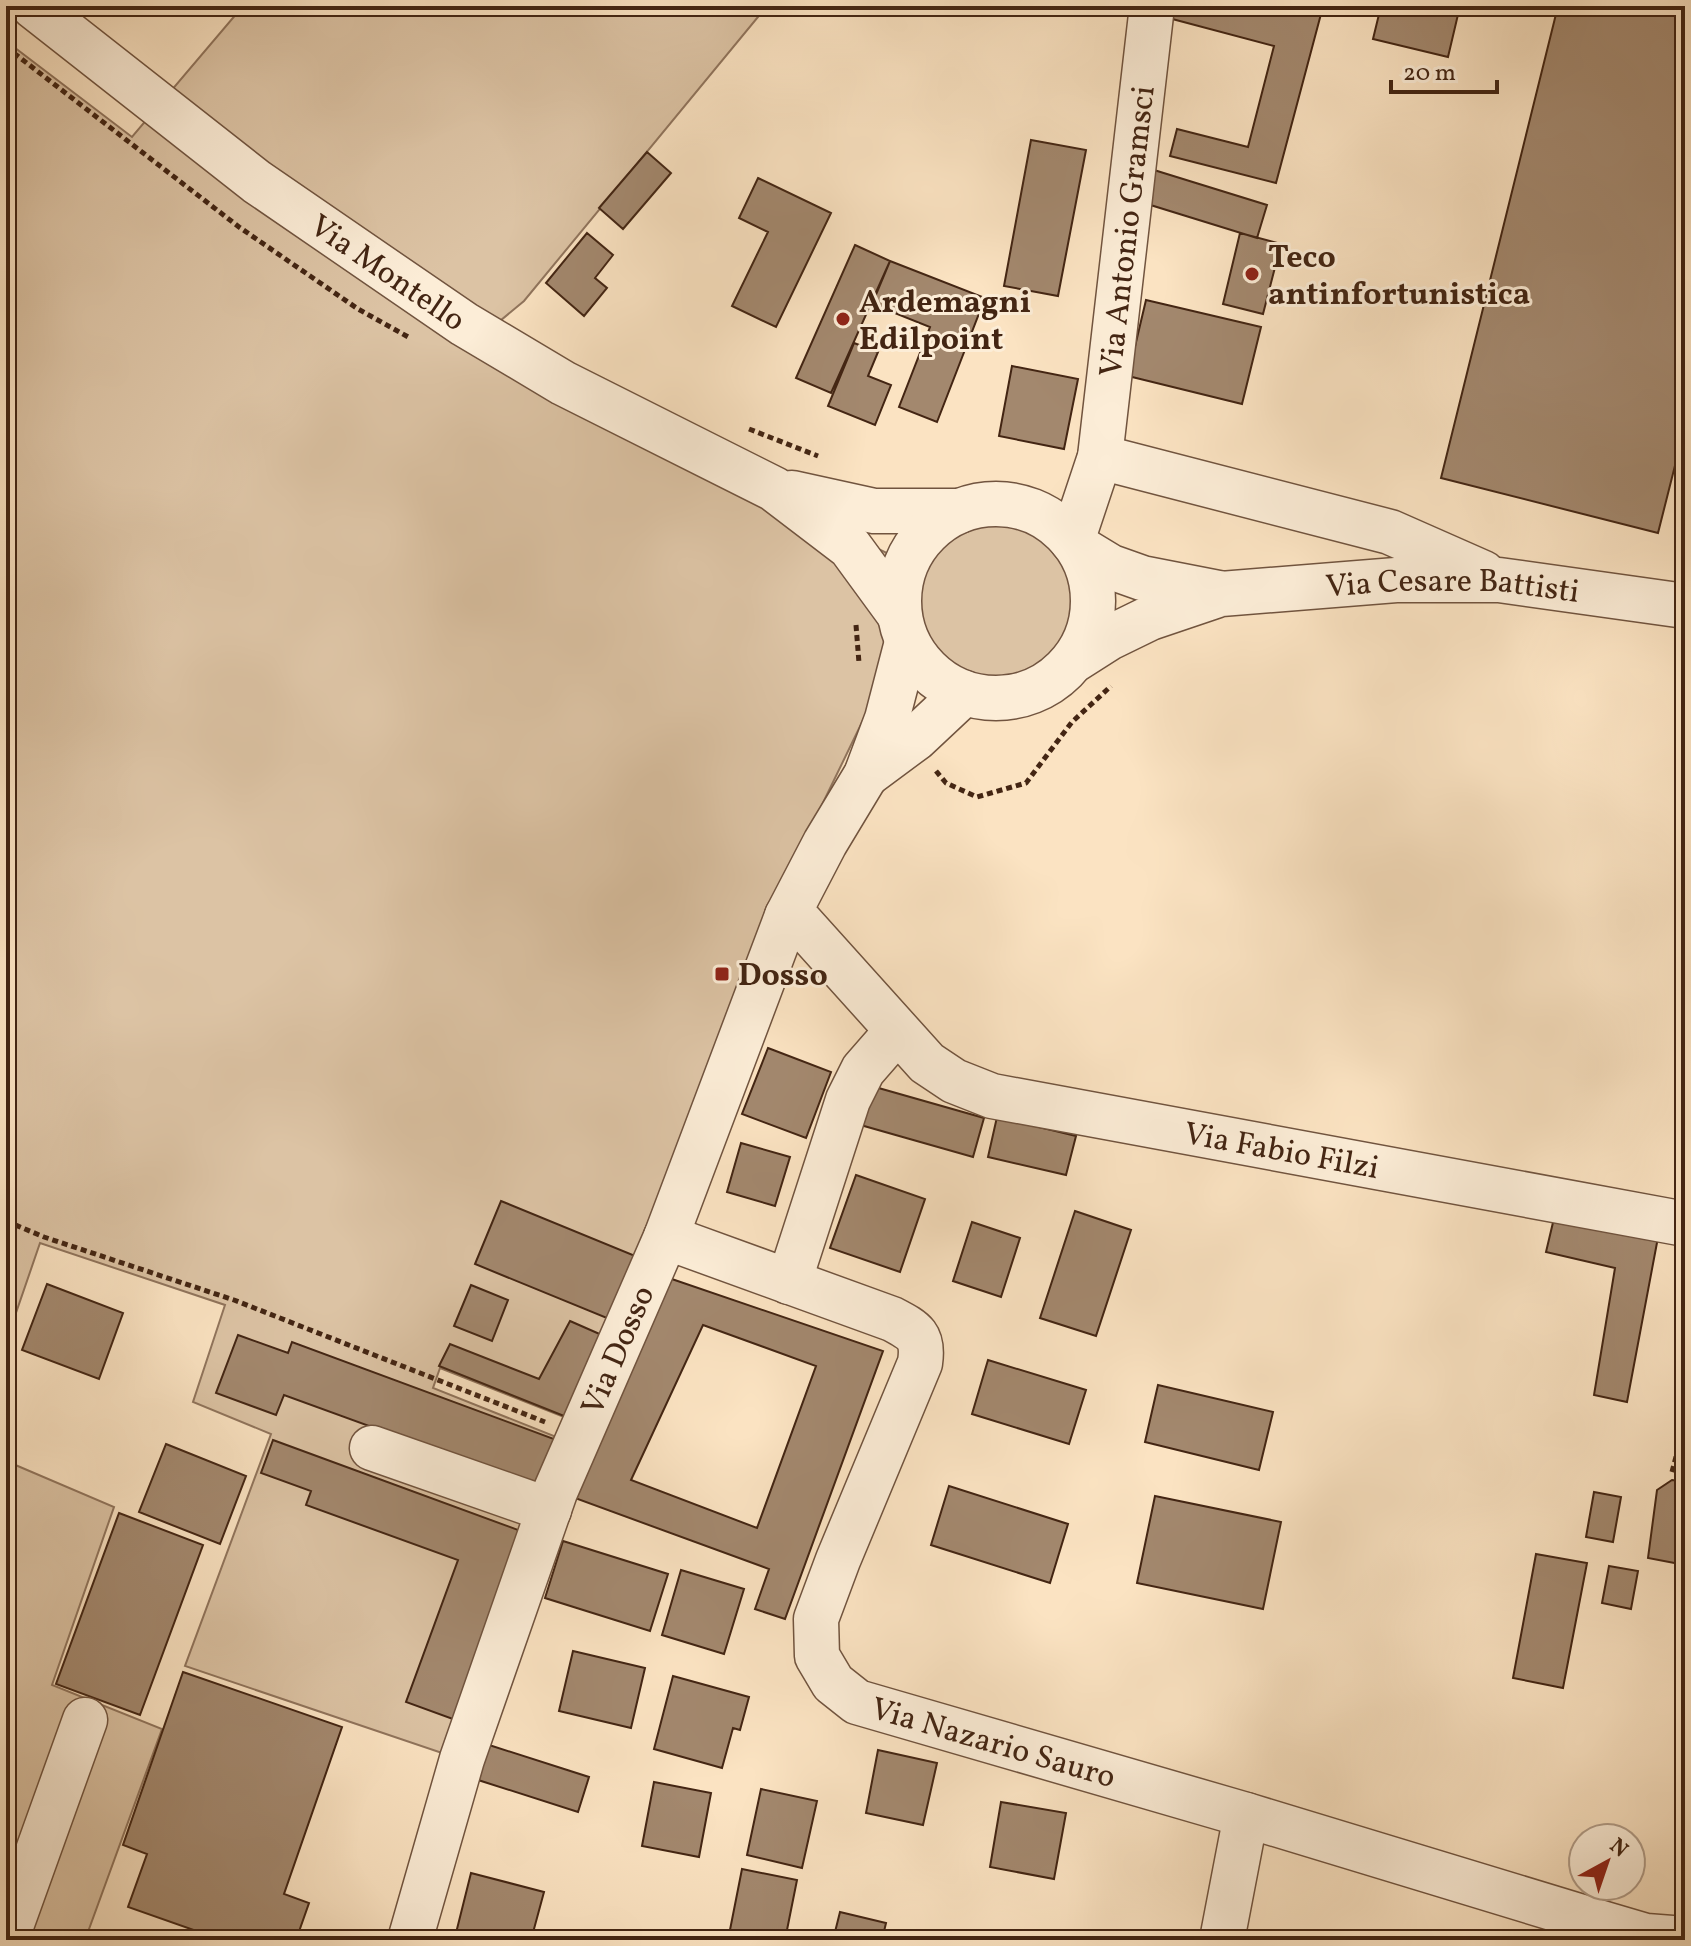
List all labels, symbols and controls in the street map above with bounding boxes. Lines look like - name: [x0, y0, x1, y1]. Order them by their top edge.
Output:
- scale bar: [1391, 44, 1497, 94]
- text: 20 m: [1403, 57, 1456, 91]
- street label: Via Antonio Gramsci: [1090, 83, 1168, 379]
- street label: Via Montello: [300, 205, 473, 344]
- place label: Teco antinfortunistica: [1268, 237, 1530, 318]
- marker: Teco antinfortunistica: [1243, 265, 1261, 283]
- place label: Ardemagni Edilpoint: [859, 282, 1031, 363]
- marker: Ardemagni Edilpoint: [834, 310, 852, 328]
- street label: Via Cesare Battisti: [1324, 561, 1582, 616]
- place label: Dosso: [738, 955, 828, 999]
- marker: Dosso: [713, 965, 731, 983]
- street label: Via Fabio Filzi: [1180, 1113, 1382, 1192]
- street label: Via Dosso: [572, 1279, 667, 1423]
- street label: Via Nazario Sauro: [865, 1688, 1120, 1801]
- north arrow: [1567, 1822, 1647, 1902]
- text: N: [1602, 1832, 1634, 1866]

